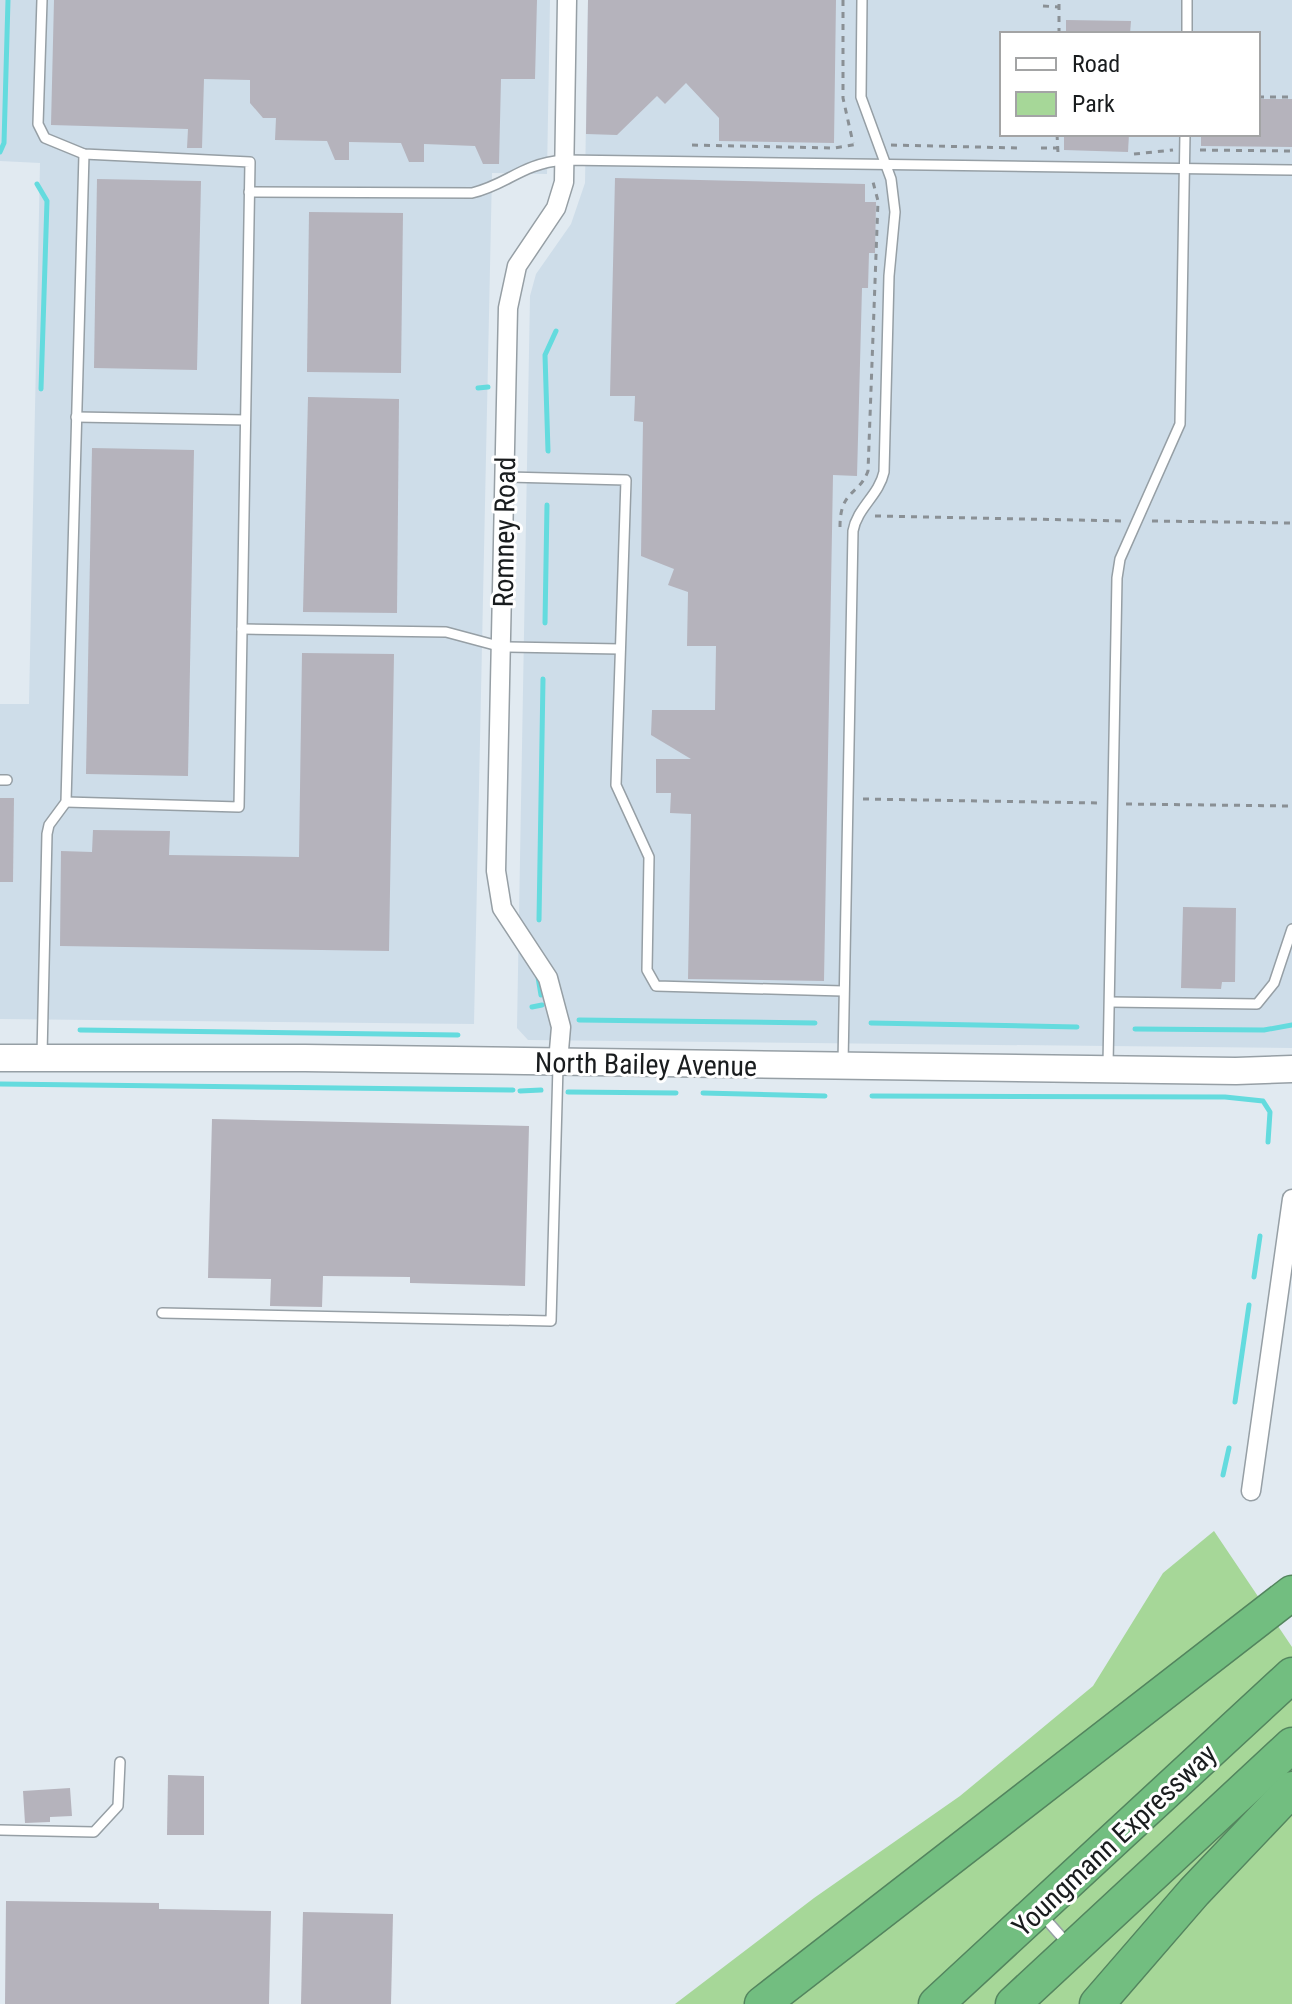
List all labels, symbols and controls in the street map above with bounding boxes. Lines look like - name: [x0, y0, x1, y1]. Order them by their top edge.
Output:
- legend: [1000, 32, 1260, 136]
- text: Road: [1072, 50, 1120, 78]
- text: Park: [1072, 90, 1115, 118]
- street label: Romney Road: [487, 456, 522, 608]
- street label: North Bailey Avenue: [535, 1046, 757, 1083]
- street label: Youngmann Expressway: [1006, 1737, 1223, 1943]

